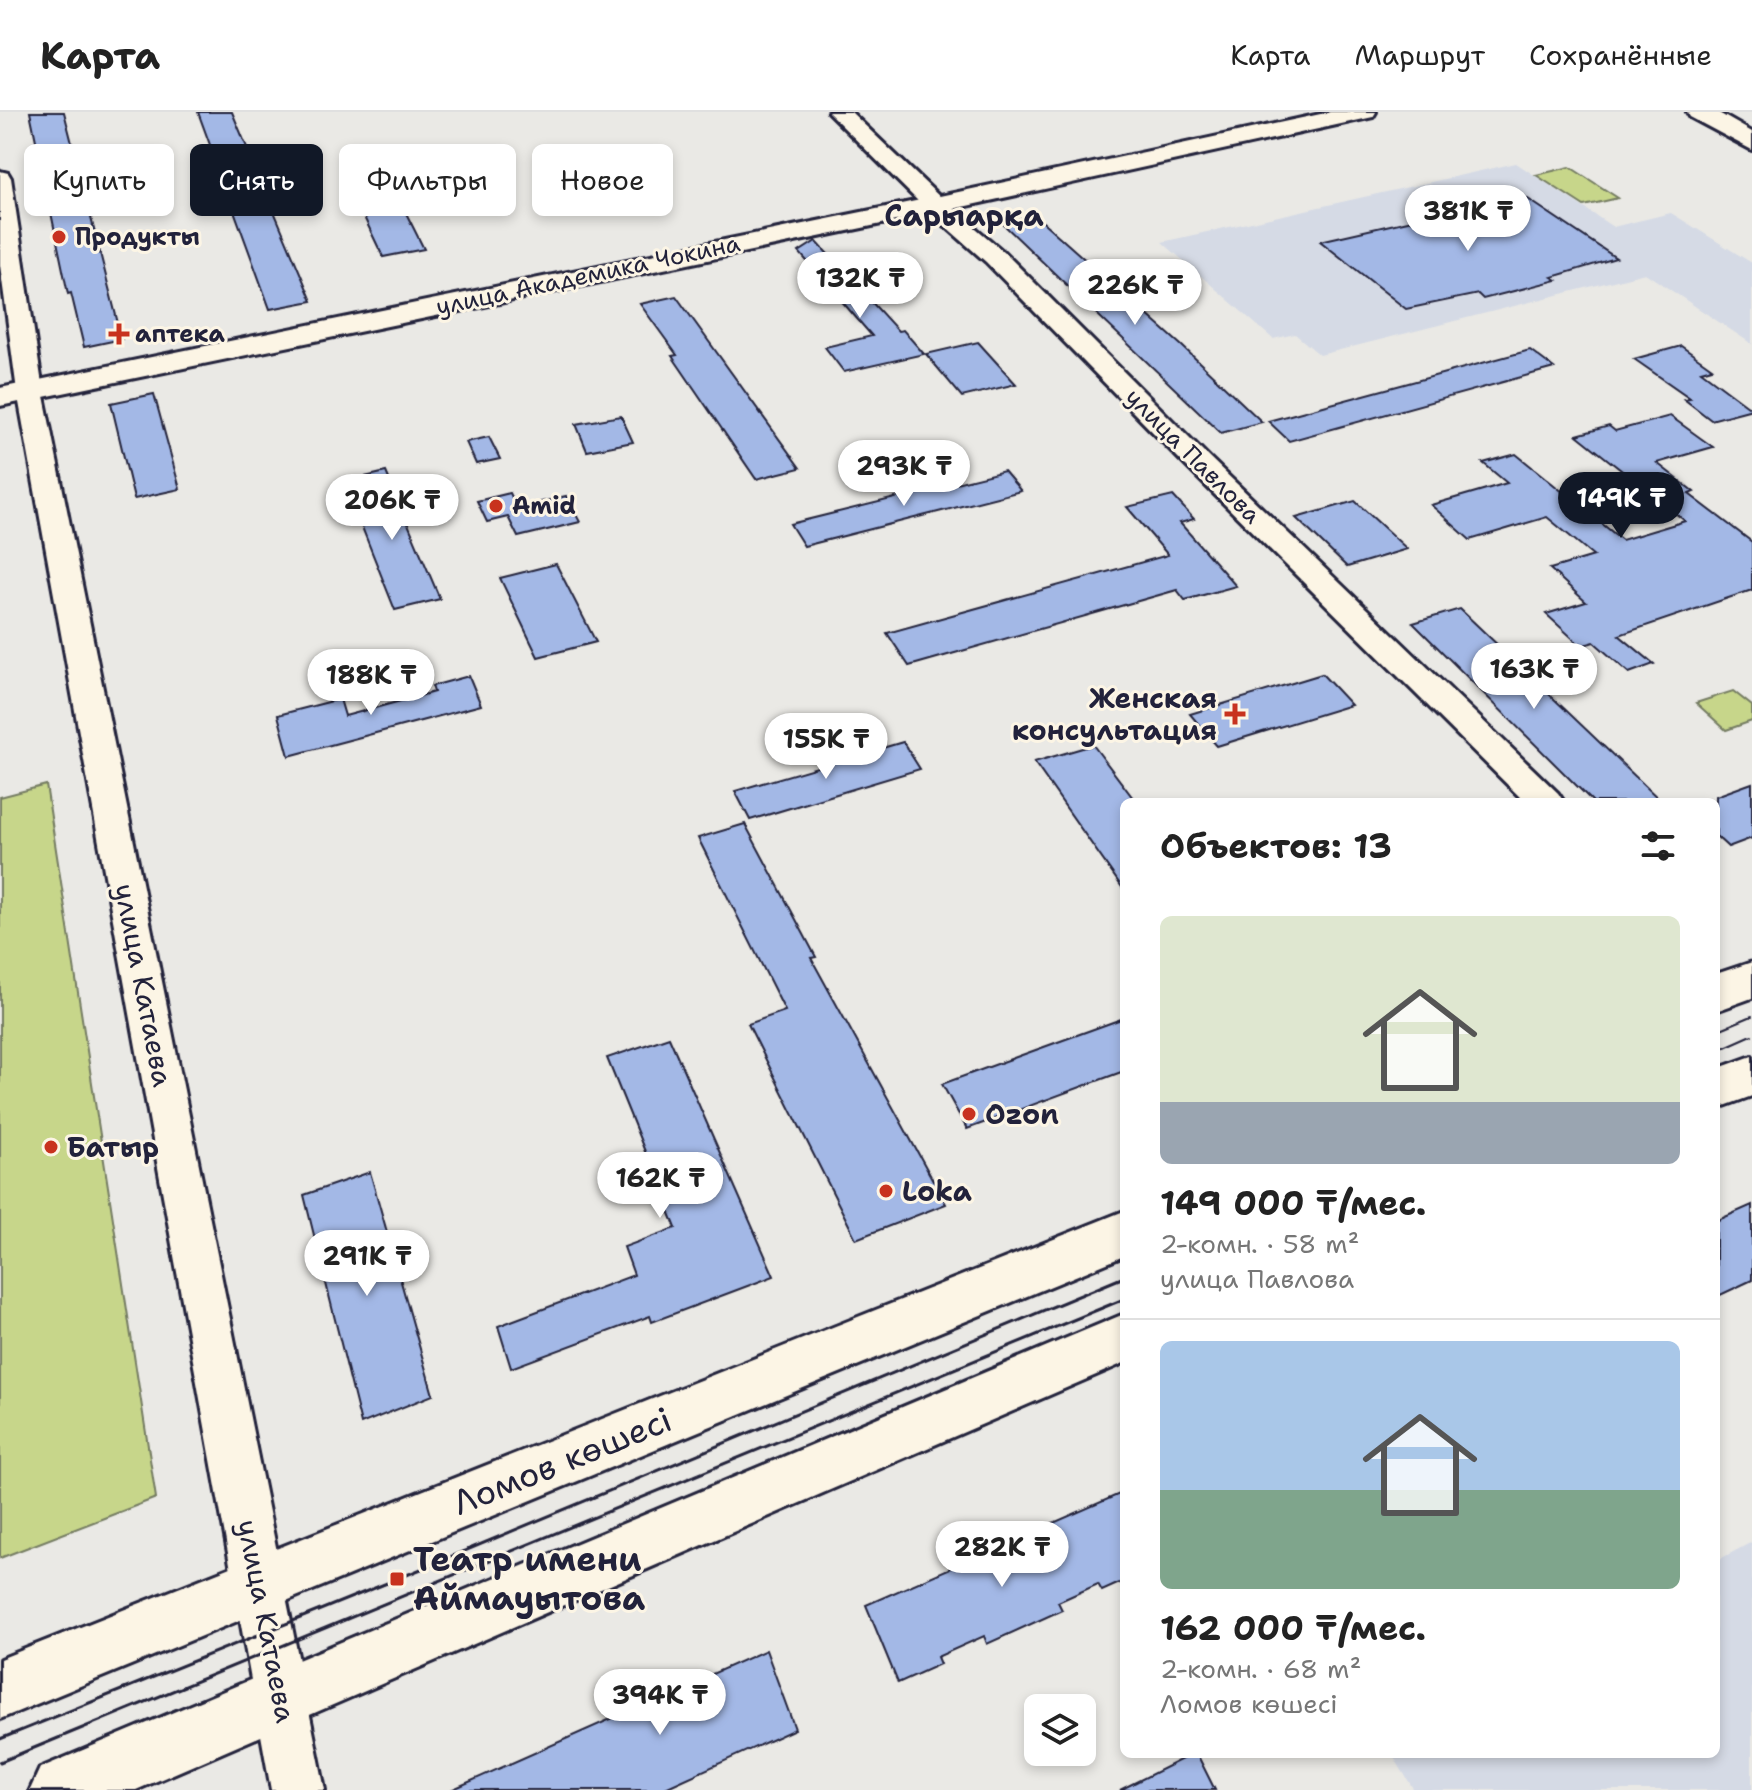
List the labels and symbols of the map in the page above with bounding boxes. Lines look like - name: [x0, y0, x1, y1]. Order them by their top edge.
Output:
- pin: 381K ₸: [1403, 185, 1533, 253]
- district label: Сарыарқа: [884, 195, 1044, 236]
- place label: Продукты: [75, 221, 200, 253]
- street label: улица Академика Чокина: [433, 227, 743, 323]
- marker: Продукты: [50, 228, 68, 246]
- pin: 132K ₸: [795, 252, 925, 320]
- pin: 226K ₸: [1070, 259, 1200, 327]
- place label: аптека: [135, 318, 226, 350]
- marker: аптека: [110, 325, 128, 343]
- street label: улица Павлова: [1118, 381, 1268, 531]
- pin: 293K ₸: [839, 440, 969, 508]
- pin: 149K ₸: [1556, 472, 1686, 540]
- pin: 206K ₸: [327, 474, 457, 542]
- place label: Amid: [512, 490, 576, 522]
- marker: Amid: [487, 497, 505, 515]
- pin: 163K ₸: [1469, 643, 1599, 711]
- pin: 188K ₸: [306, 649, 436, 717]
- place label: Женская консультация: [1012, 679, 1217, 749]
- marker: Женская консультация: [1224, 703, 1246, 725]
- pin: 155K ₸: [761, 713, 891, 781]
- street label: улица Катаева: [106, 880, 182, 1090]
- place label: Ozon: [985, 1095, 1059, 1133]
- marker: Ozon: [960, 1105, 978, 1123]
- place label: Батыр: [67, 1128, 159, 1166]
- marker: Батыр: [42, 1138, 60, 1156]
- pin: 162K ₸: [595, 1152, 725, 1220]
- place label: Loka: [902, 1172, 972, 1210]
- marker: Loka: [877, 1182, 895, 1200]
- pin: 291K ₸: [302, 1230, 432, 1298]
- street label: Ломов көшесі: [446, 1396, 678, 1526]
- street label: улица Катаева: [229, 1516, 305, 1726]
- pin: 282K ₸: [937, 1521, 1067, 1589]
- place label: Театр имени Аймауытова: [413, 1536, 645, 1621]
- marker: Театр имени Аймауытова: [388, 1570, 406, 1588]
- pin: 394K ₸: [595, 1669, 725, 1737]

